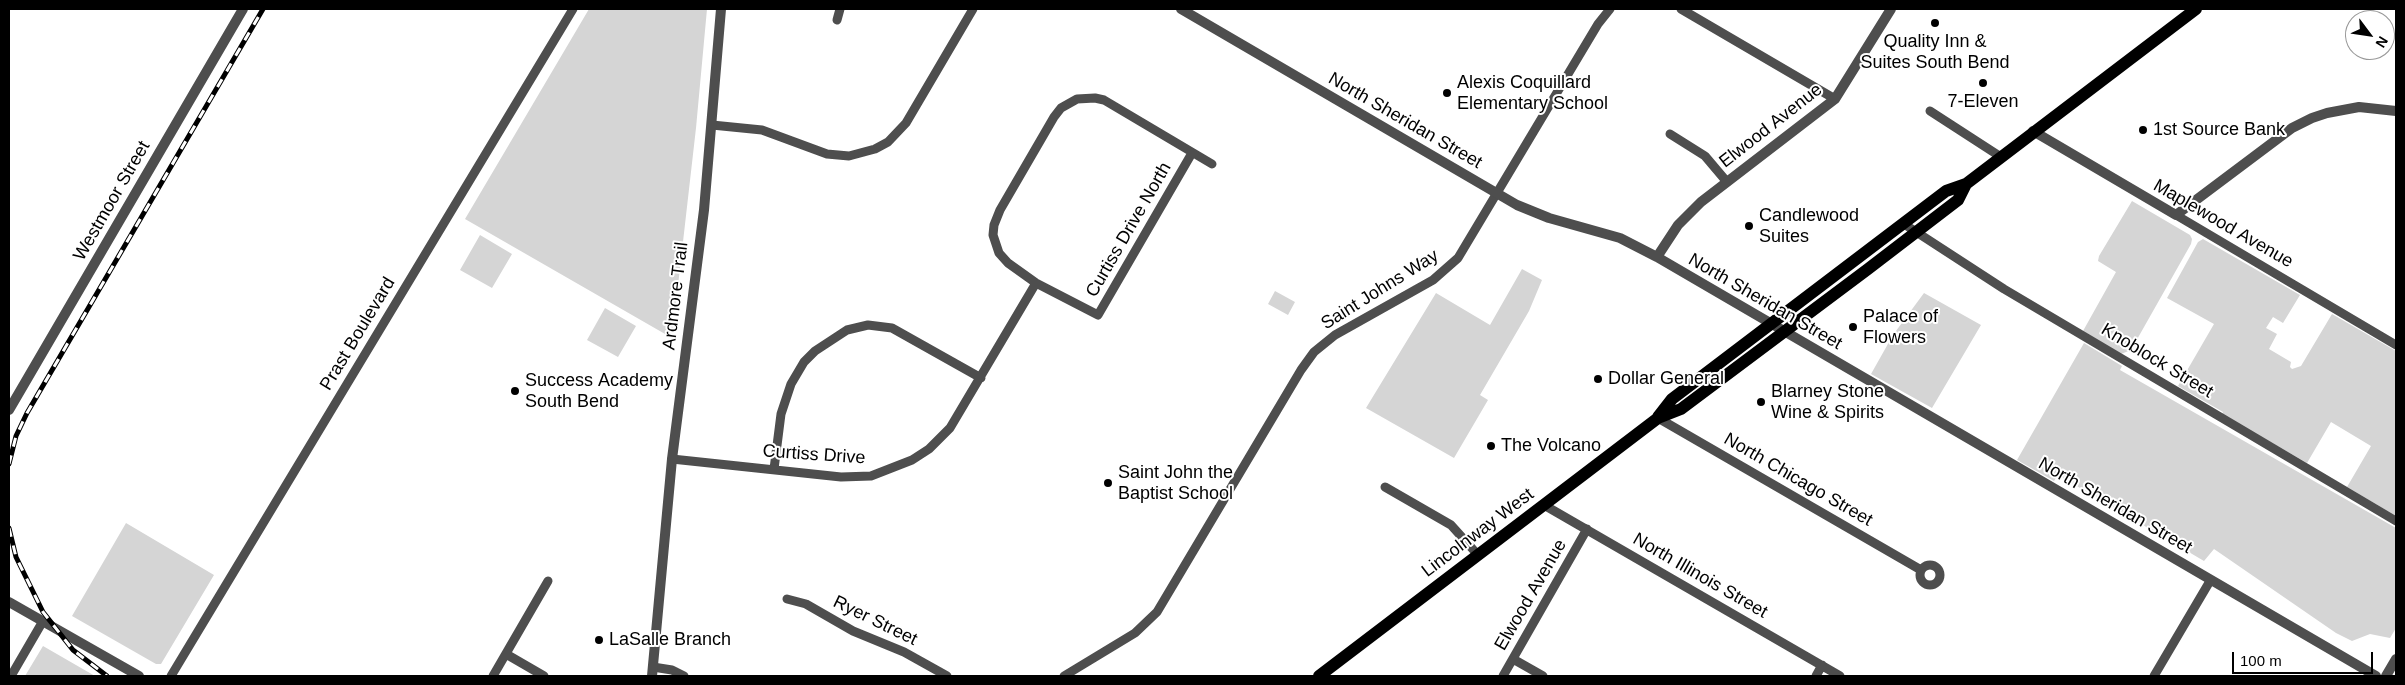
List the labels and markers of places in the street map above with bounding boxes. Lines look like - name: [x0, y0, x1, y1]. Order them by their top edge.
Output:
- marker: Quality Inn & Suites South Bend: [1929, 17, 1941, 29]
- place label: Quality Inn & Suites South Bend: [1860, 31, 2010, 74]
- place label: Alexis Coquillard Elementary School: [1457, 72, 1608, 115]
- marker: 7-Eleven: [1977, 77, 1989, 89]
- marker: Alexis Coquillard Elementary School: [1441, 87, 1453, 99]
- place label: 7-Eleven: [1947, 91, 2019, 113]
- place label: 1st Source Bank: [2153, 119, 2285, 141]
- marker: 1st Source Bank: [2137, 124, 2149, 136]
- place label: Candlewood Suites: [1759, 205, 1859, 248]
- marker: Candlewood Suites: [1743, 220, 1755, 232]
- place label: Palace of Flowers: [1863, 306, 1938, 348]
- marker: Palace of Flowers: [1847, 321, 1859, 333]
- place label: Dollar General: [1608, 368, 1724, 390]
- place label: Success Academy South Bend: [525, 370, 673, 412]
- marker: Dollar General: [1592, 373, 1604, 385]
- place label: Blarney Stone Wine & Spirits: [1771, 381, 1884, 424]
- marker: Success Academy South Bend: [509, 385, 521, 397]
- marker: Blarney Stone Wine & Spirits: [1755, 396, 1767, 408]
- place label: The Volcano: [1501, 435, 1601, 457]
- marker: The Volcano: [1485, 440, 1497, 452]
- place label: Saint John the Baptist School: [1118, 462, 1233, 504]
- marker: Saint John the Baptist School: [1102, 477, 1114, 489]
- place label: LaSalle Branch: [609, 629, 731, 651]
- marker: LaSalle Branch: [593, 634, 605, 646]

